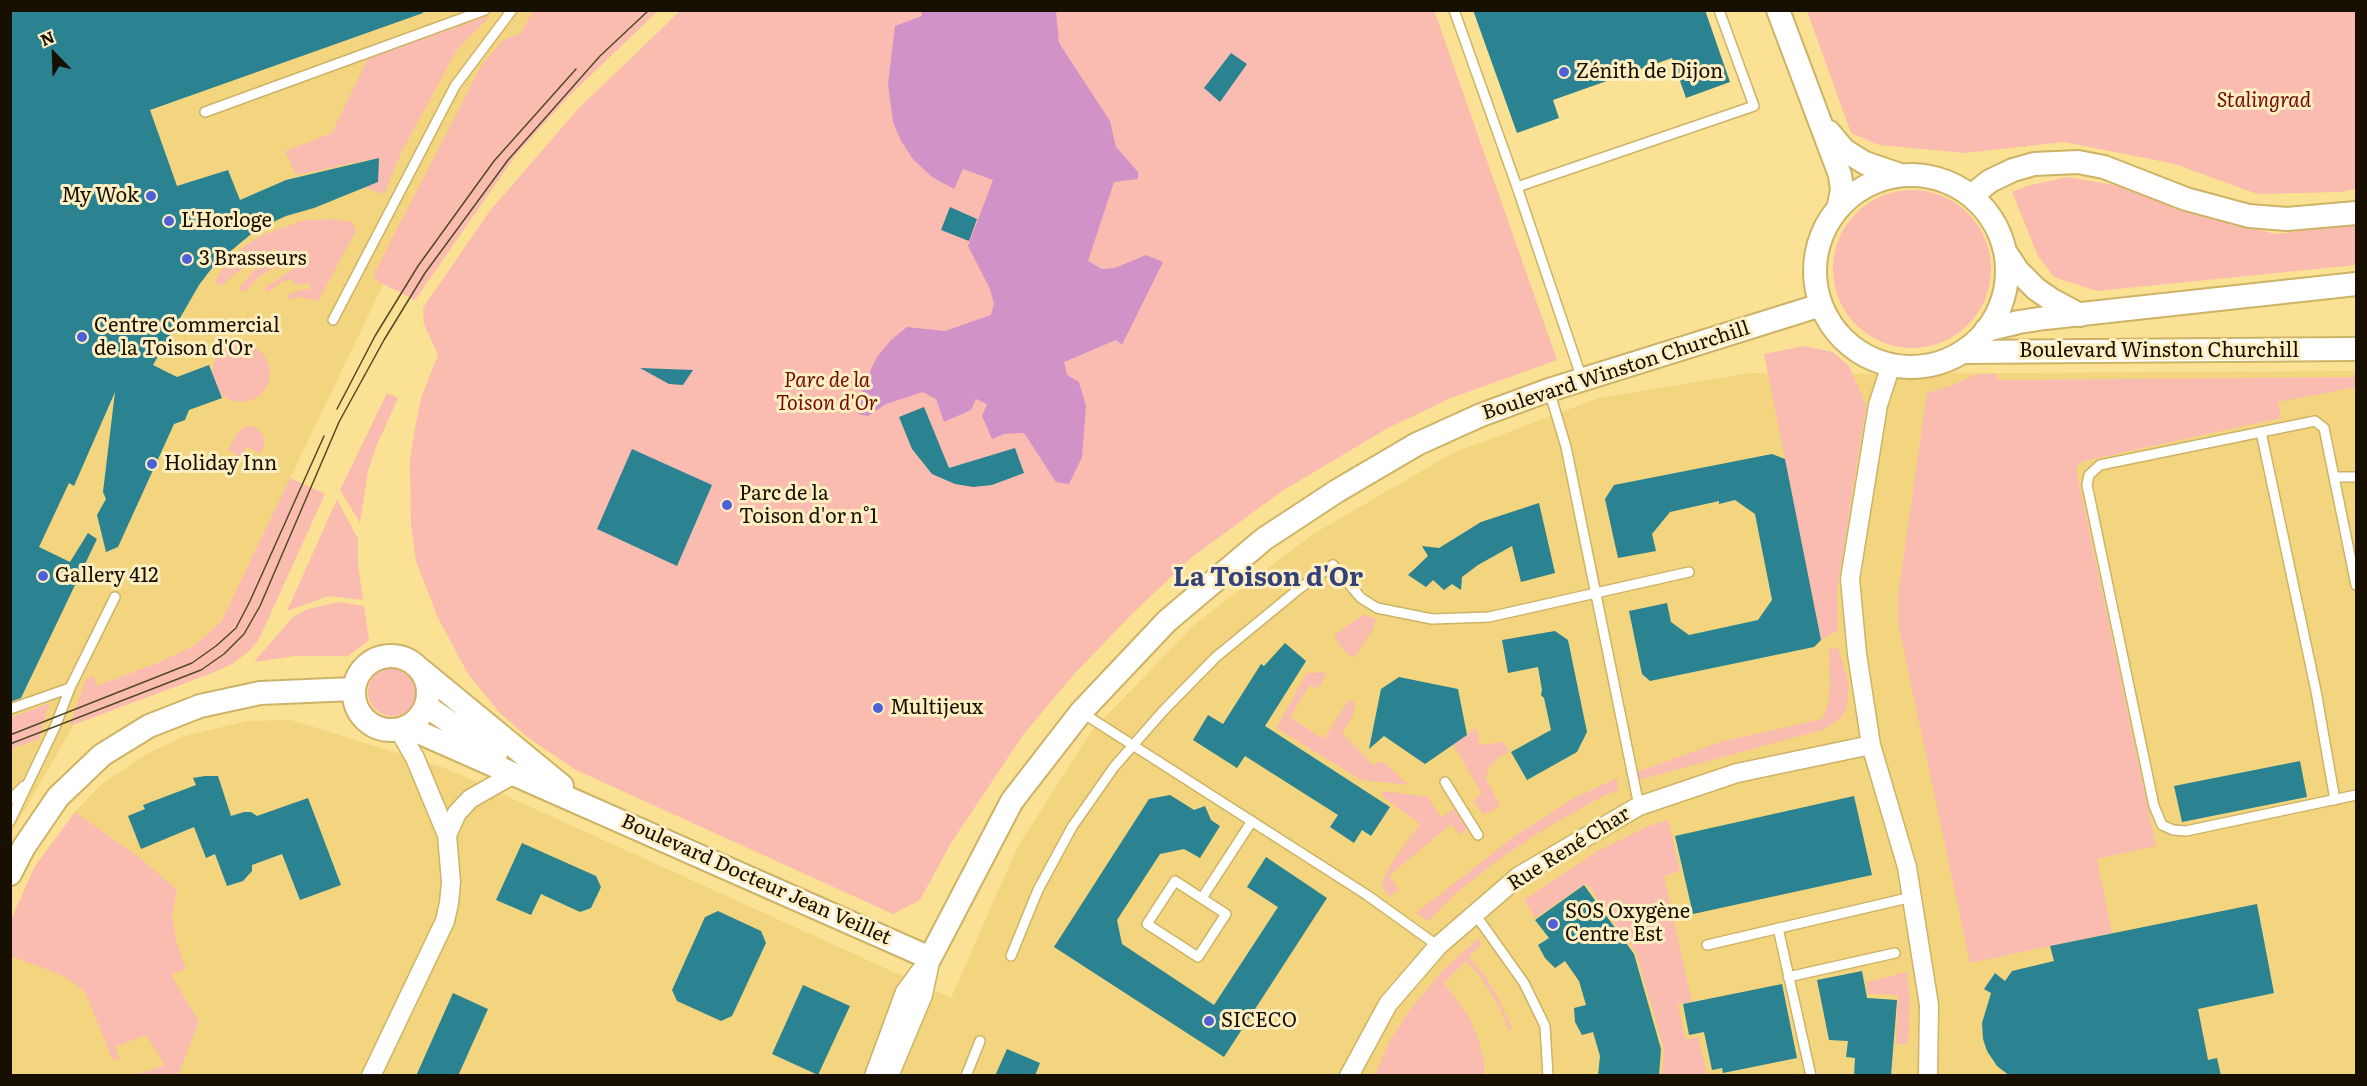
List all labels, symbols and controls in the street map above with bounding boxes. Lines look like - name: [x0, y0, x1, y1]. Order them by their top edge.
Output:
- north arrow: [24, 24, 84, 84]
- text: N: [36, 24, 58, 51]
- place label: Zénith de Dijon: [1576, 60, 1723, 84]
- marker: Zénith de Dijon: [1557, 65, 1571, 79]
- park label: Stalingrad: [2217, 89, 2311, 113]
- place label: My Wok: [61, 184, 139, 208]
- marker: My Wok: [144, 189, 158, 203]
- place label: L'Horloge: [181, 209, 272, 233]
- marker: L'Horloge: [162, 214, 176, 228]
- place label: 3 Brasseurs: [199, 247, 307, 271]
- marker: 3 Brasseurs: [180, 252, 194, 266]
- place label: Centre Commercial de la Toison d'Or: [94, 314, 280, 361]
- street label: Boulevard Winston Churchill: [1479, 316, 1753, 426]
- marker: Centre Commercial de la Toison d'Or: [75, 330, 89, 344]
- street label: Boulevard Winston Churchill: [2019, 339, 2299, 363]
- park label: Parc de la Toison d'Or: [776, 369, 878, 416]
- place label: Holiday Inn: [164, 452, 277, 476]
- marker: Holiday Inn: [145, 457, 159, 471]
- place label: Parc de la Toison d'or n°1: [739, 482, 878, 529]
- marker: Parc de la Toison d'or n°1: [720, 498, 734, 512]
- district label: La Toison d'Or: [1173, 562, 1363, 594]
- place label: Gallery 412: [55, 564, 158, 588]
- marker: Gallery 412: [36, 569, 50, 583]
- place label: Multijeux: [890, 696, 983, 720]
- marker: Multijeux: [871, 701, 885, 715]
- street label: Rue René Char: [1504, 802, 1634, 896]
- street label: Boulevard Docteur Jean Veillet: [617, 809, 895, 951]
- place label: SOS Oxygène Centre Est: [1565, 900, 1690, 947]
- marker: SOS Oxygène Centre Est: [1546, 917, 1560, 931]
- place label: SICECO: [1221, 1009, 1297, 1033]
- marker: SICECO: [1202, 1014, 1216, 1028]

